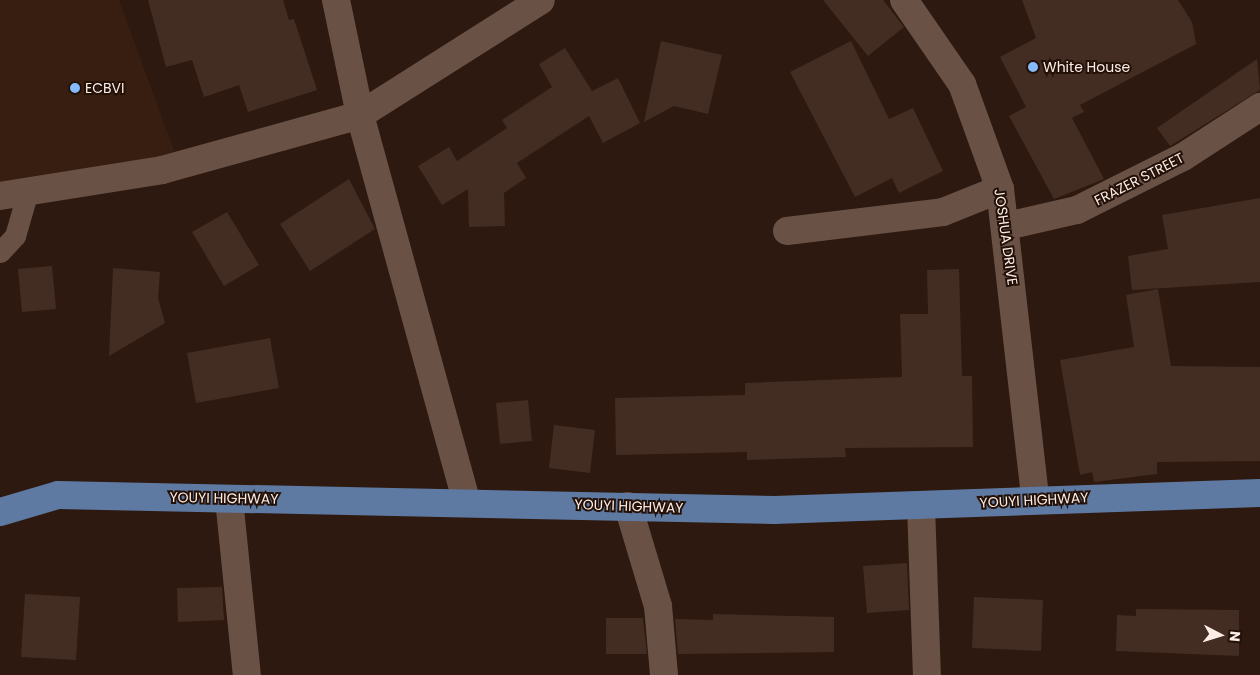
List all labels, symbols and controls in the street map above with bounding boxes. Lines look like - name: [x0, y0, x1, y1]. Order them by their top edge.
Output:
- place label: White House: [1043, 59, 1130, 75]
- marker: White House: [1027, 61, 1039, 73]
- place label: ECBVI: [85, 80, 124, 96]
- marker: ECBVI: [69, 82, 81, 94]
- street label: FRAZER STREET: [1091, 149, 1187, 209]
- street label: JOSHUA DRIVE: [991, 188, 1021, 286]
- street label: YOUYI HIGHWAY: [169, 489, 279, 507]
- street label: YOUYI HIGHWAY: [979, 489, 1089, 511]
- street label: YOUYI HIGHWAY: [574, 496, 684, 516]
- north arrow: [1195, 610, 1245, 660]
- text: N: [1225, 630, 1245, 642]

